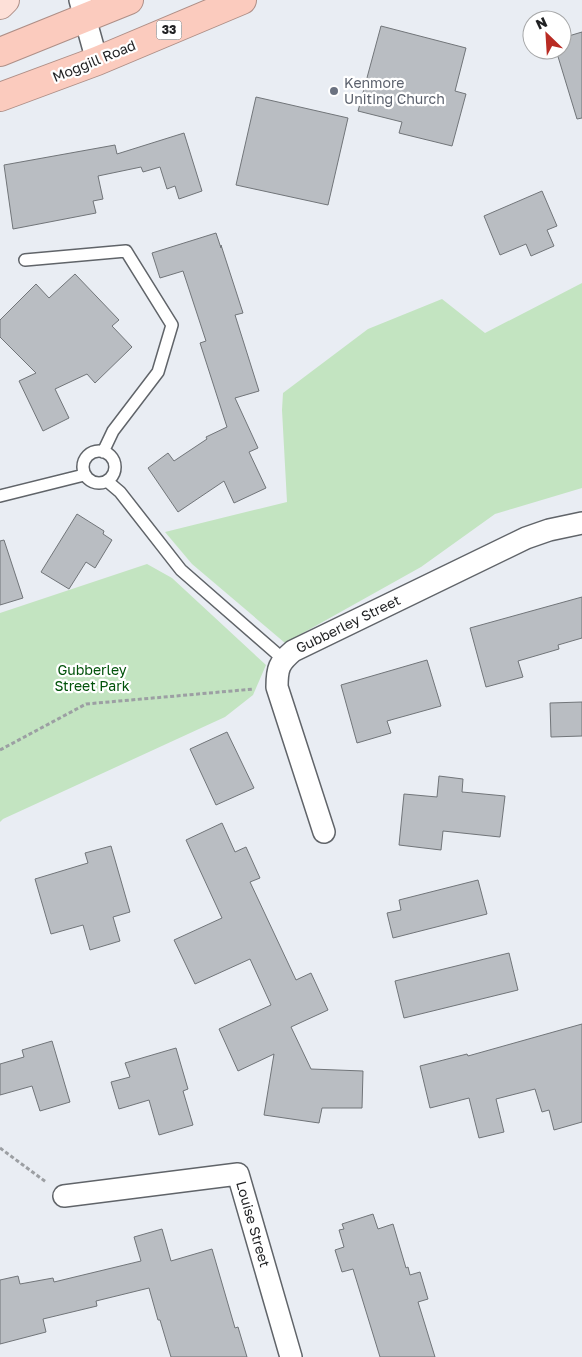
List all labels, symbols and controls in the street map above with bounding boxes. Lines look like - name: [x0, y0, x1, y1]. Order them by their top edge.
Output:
- north arrow: [522, 10, 572, 60]
- text: N: [533, 13, 550, 33]
- road number: 33: [156, 20, 182, 40]
- street label: Moggill Road: [50, 36, 138, 85]
- place label: Kenmore Uniting Church: [344, 74, 445, 107]
- marker: Kenmore Uniting Church: [328, 85, 340, 97]
- street label: Gubberley Street: [293, 591, 403, 656]
- park label: Gubberley Street Park: [54, 661, 130, 694]
- street label: Louise Street: [233, 1179, 274, 1269]

